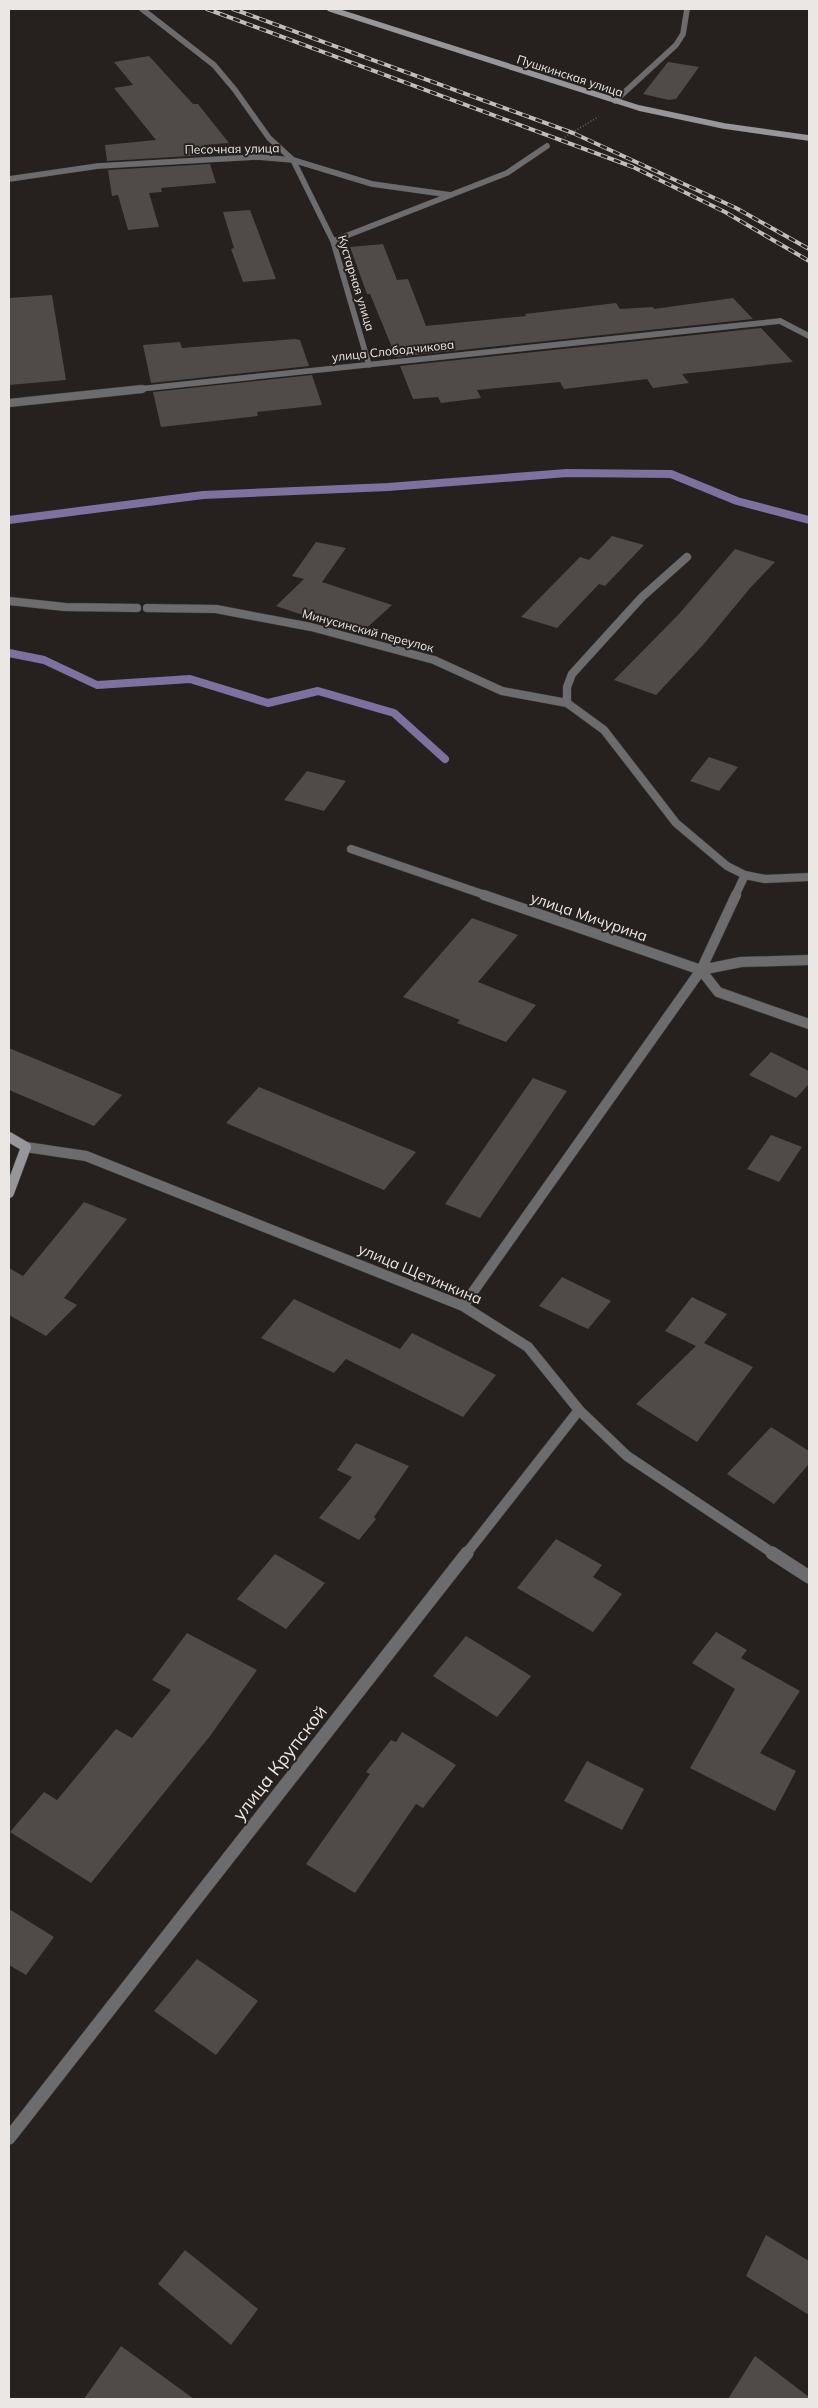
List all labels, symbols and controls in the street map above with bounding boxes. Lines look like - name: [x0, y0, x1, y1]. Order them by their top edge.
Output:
- street label: Пушкинская улица: [515, 51, 625, 100]
- street label: Песочная улица: [184, 140, 280, 157]
- street label: Кустарная улица: [335, 233, 378, 333]
- street label: улица Слободчикова: [331, 337, 455, 364]
- street label: Минусинский переулок: [301, 606, 436, 655]
- street label: улица Мичурина: [528, 888, 650, 945]
- street label: улица Щетинкина: [355, 1239, 485, 1308]
- street label: улица Крупской: [227, 1700, 332, 1825]

